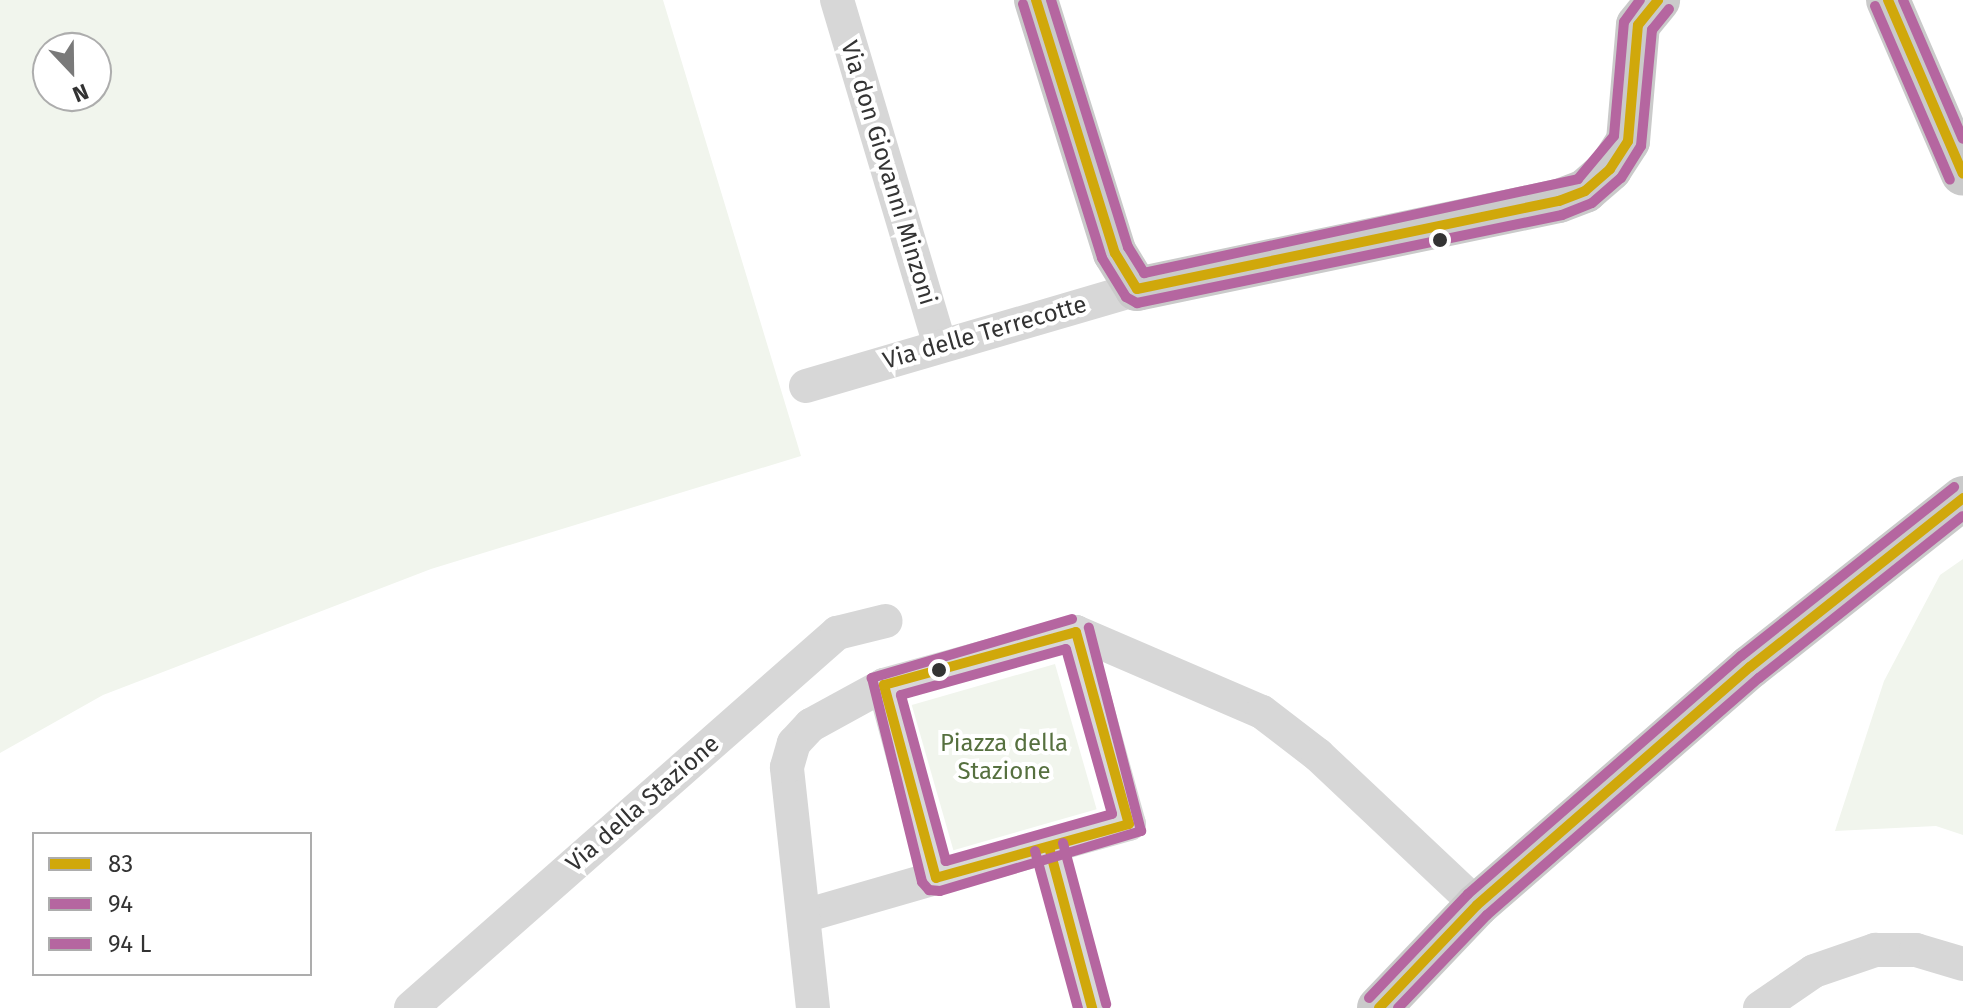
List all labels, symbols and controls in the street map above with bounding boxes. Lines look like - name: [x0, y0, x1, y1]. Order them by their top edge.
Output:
- north arrow: [32, 32, 112, 112]
- street label: Via don Giovanni Minzoni: [834, 38, 942, 308]
- text: N: [69, 78, 92, 108]
- unlabelled marker: [1432, 232, 1448, 248]
- street label: Via delle Terrecotte: [880, 290, 1090, 376]
- unlabelled marker: [931, 662, 947, 678]
- street label: Via della Stazione: [561, 730, 725, 878]
- park label: Piazza della Stazione: [940, 730, 1068, 786]
- legend: [32, 832, 312, 976]
- text: 83: [108, 850, 133, 878]
- text: 94: [108, 890, 133, 918]
- text: 94 L: [108, 930, 151, 958]

